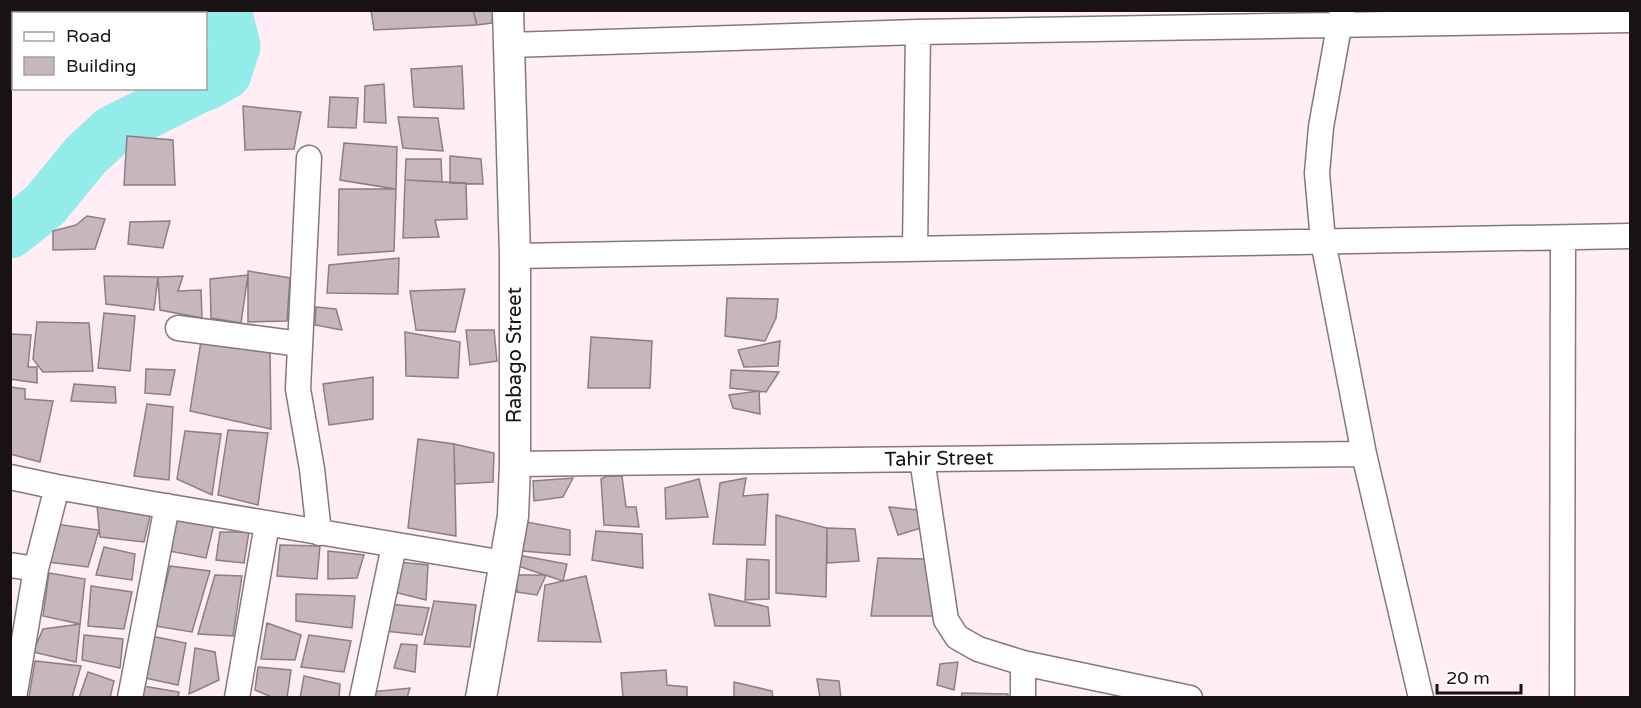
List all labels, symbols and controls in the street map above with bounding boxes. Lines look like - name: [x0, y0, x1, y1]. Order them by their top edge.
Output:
- legend: [12, 12, 207, 90]
- text: Road: [66, 25, 111, 47]
- text: Building: [66, 55, 136, 77]
- street label: Rabago Street: [503, 286, 527, 423]
- street label: Tahir Street: [884, 446, 994, 472]
- scale bar: [1437, 657, 1521, 695]
- text: 20 m: [1446, 667, 1490, 689]

